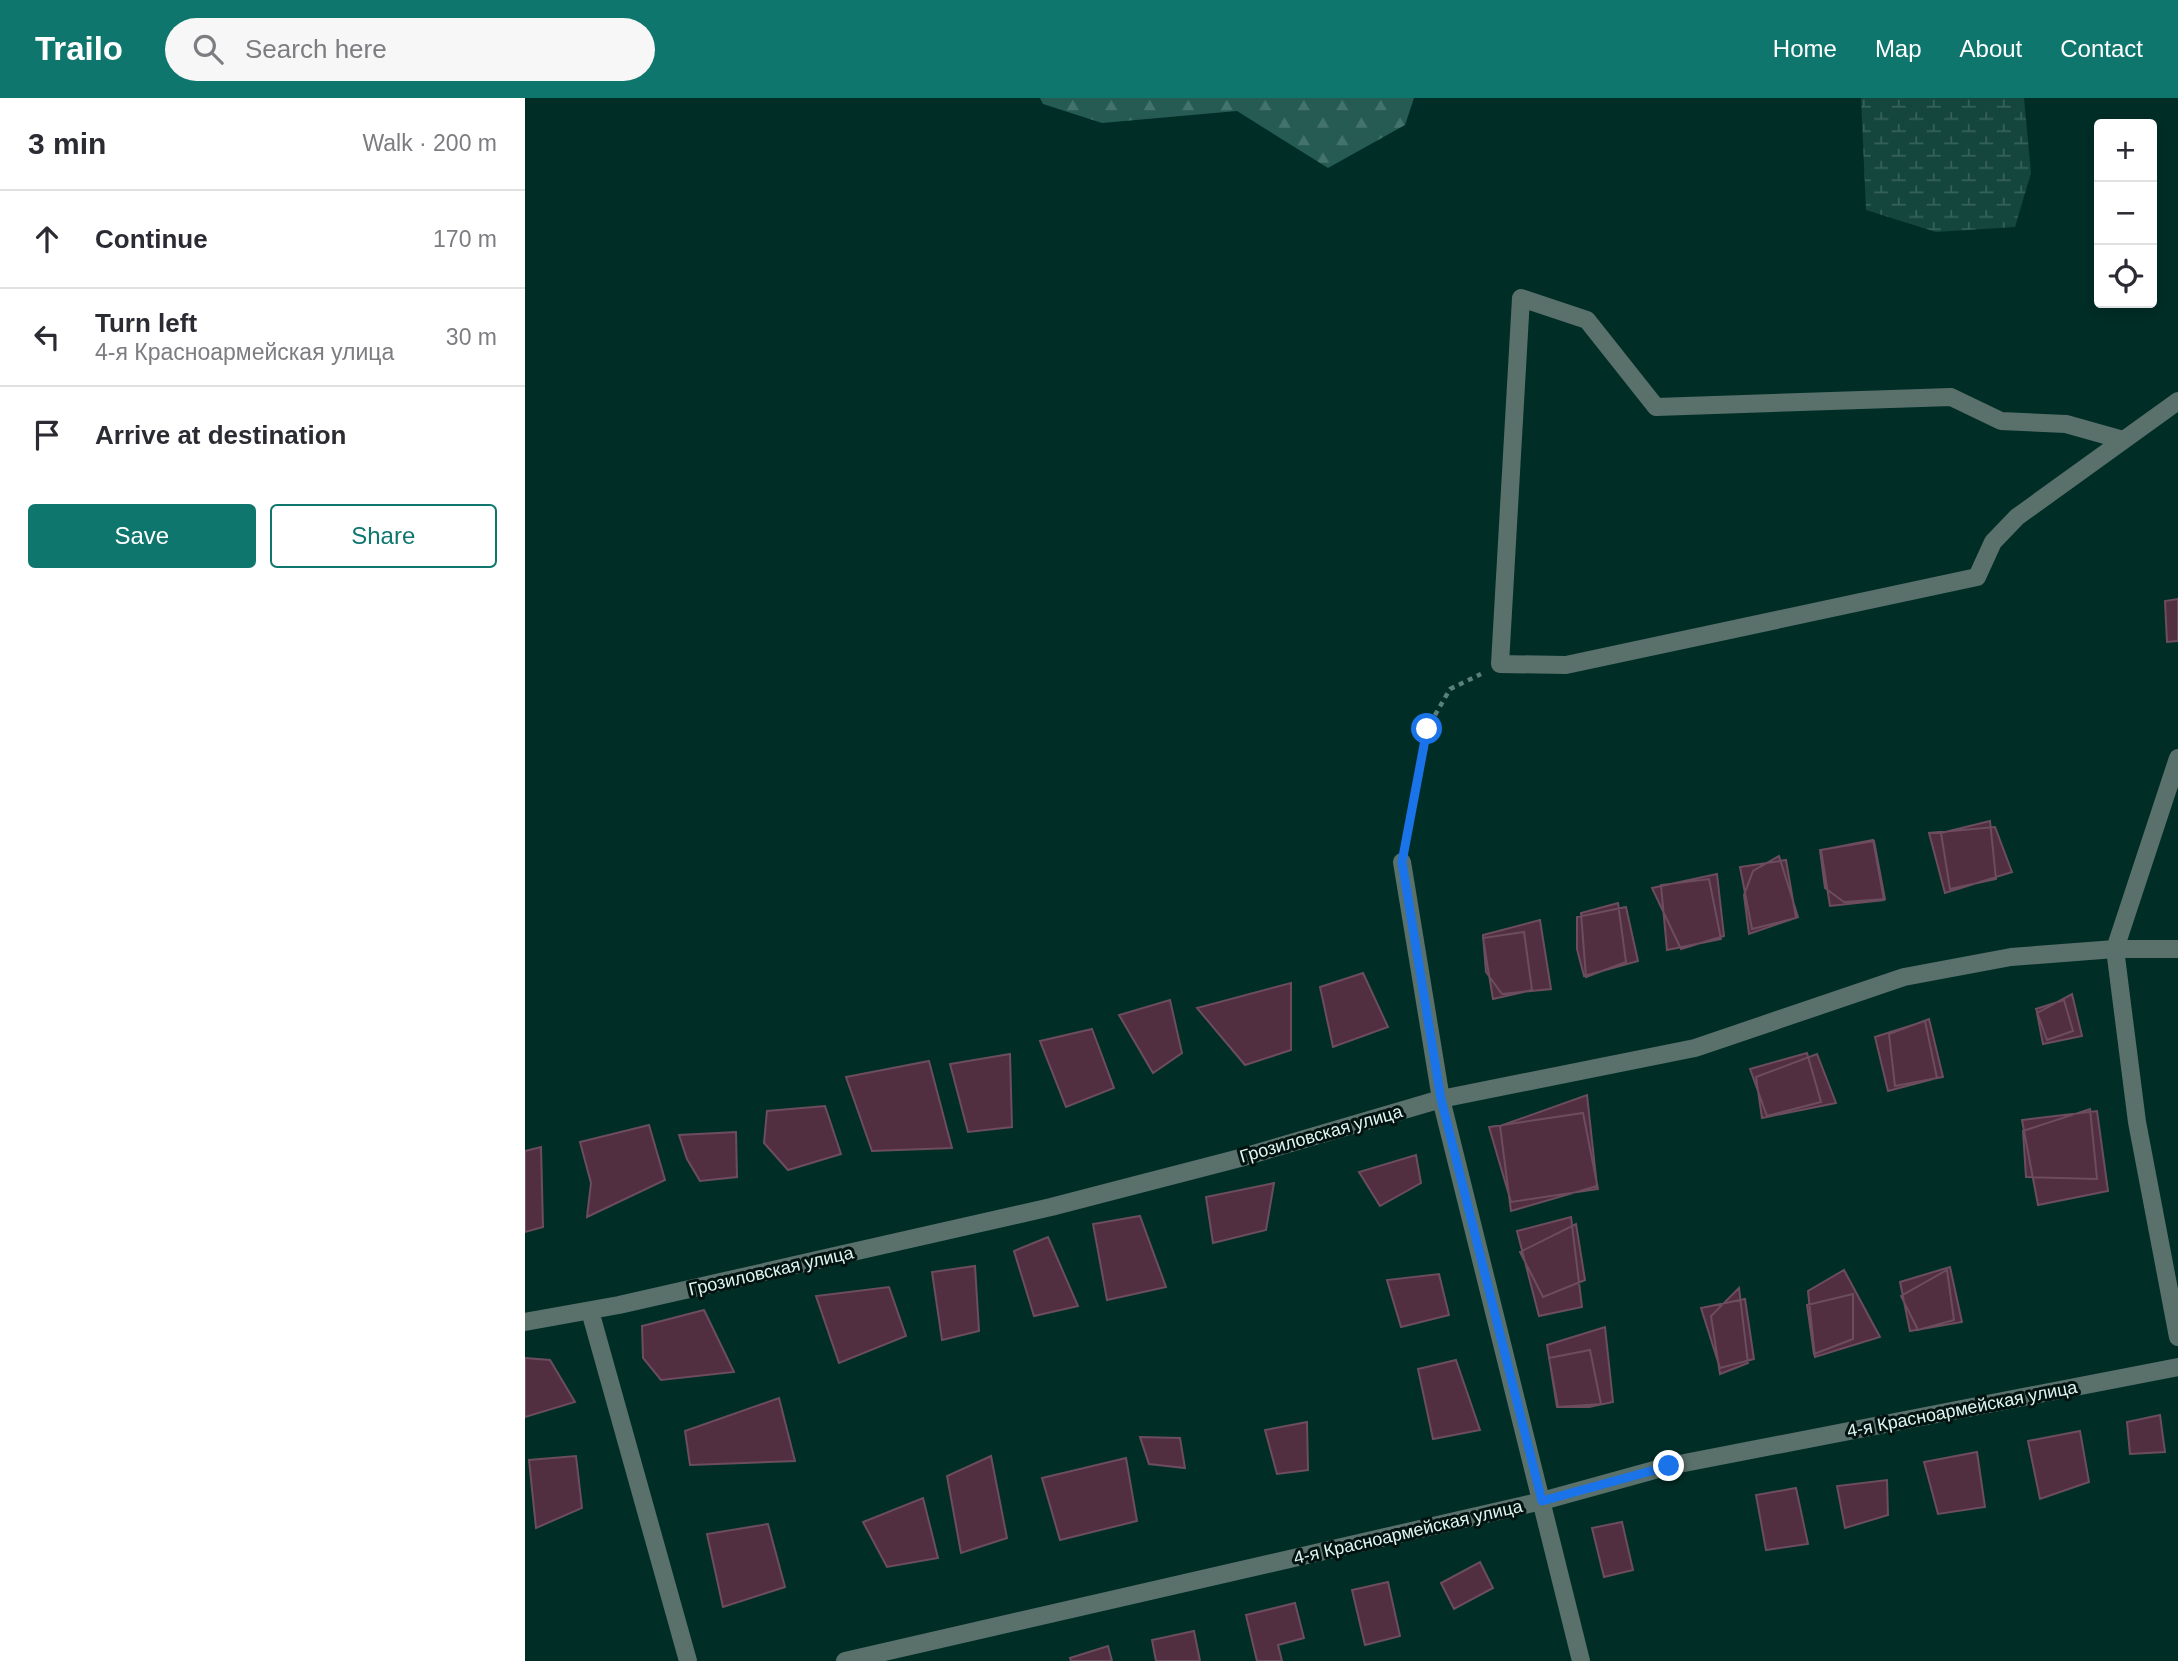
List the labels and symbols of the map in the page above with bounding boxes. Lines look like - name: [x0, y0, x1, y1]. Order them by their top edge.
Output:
- route start: [1411, 713, 1442, 744]
- street label: Грозиловская улица: [1237, 1101, 1406, 1167]
- street label: Грозиловская улица: [687, 1242, 856, 1300]
- street label: 4-я Красноармейская улица: [1845, 1377, 2080, 1441]
- route end: [1653, 1450, 1684, 1481]
- street label: 4-я Красноармейская улица: [1292, 1496, 1525, 1568]

